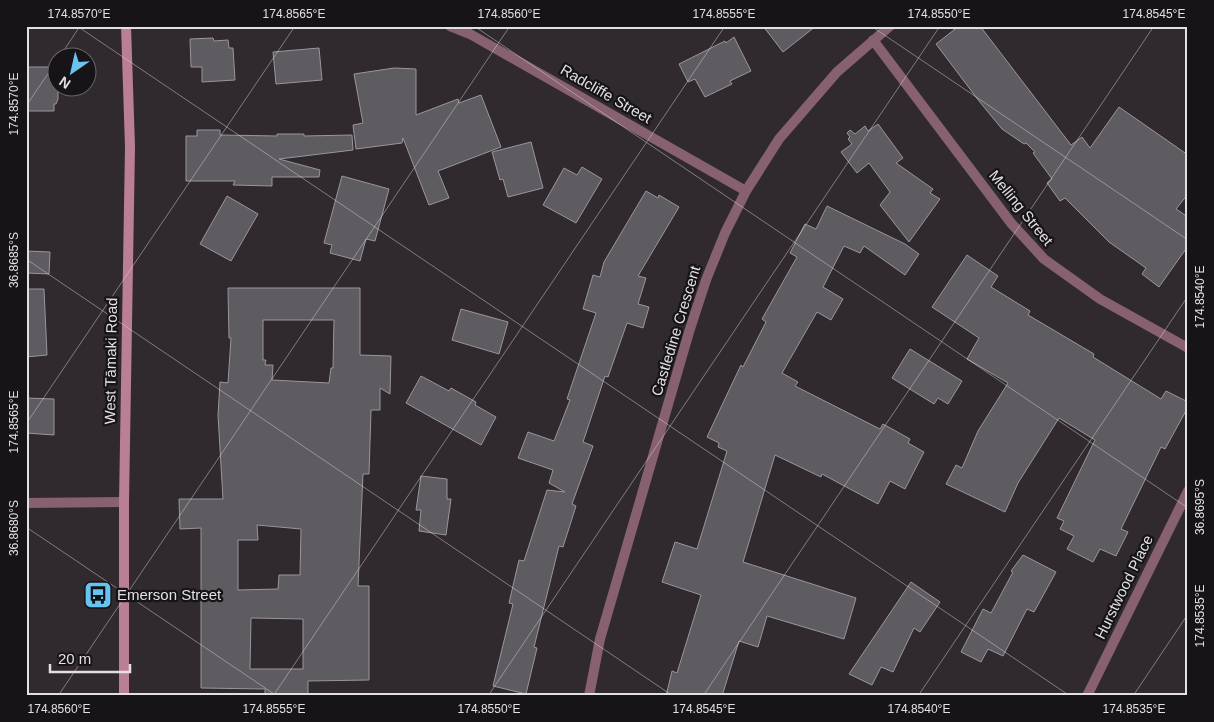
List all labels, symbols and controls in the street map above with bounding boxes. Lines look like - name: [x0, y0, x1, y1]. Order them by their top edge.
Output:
- text: 174.8570°E: [48, 7, 110, 21]
- text: 174.8565°E: [263, 7, 325, 21]
- text: 174.8560°E: [478, 7, 540, 21]
- text: 174.8555°E: [693, 7, 755, 21]
- text: 174.8550°E: [908, 7, 970, 21]
- text: 174.8545°E: [1123, 7, 1185, 21]
- north arrow: [48, 48, 98, 98]
- street label: Radcliffe Street: [558, 61, 656, 127]
- text: 174.8570°E: [7, 73, 21, 135]
- text: N: [56, 73, 73, 92]
- street label: Melling Street: [986, 167, 1057, 249]
- text: 36.8685°S: [7, 232, 21, 288]
- street label: Castledine Crescent: [648, 263, 704, 398]
- text: 174.8540°E: [1193, 266, 1207, 328]
- street label: West Tāmaki Road: [101, 297, 120, 425]
- text: 174.8565°E: [7, 391, 21, 453]
- text: 36.8695°S: [1193, 479, 1207, 535]
- text: 36.8680°S: [7, 500, 21, 556]
- street label: Hurstwood Place: [1091, 532, 1156, 641]
- bus stop icon: Emerson Street: [83, 580, 113, 610]
- text: 174.8535°E: [1193, 585, 1207, 647]
- place label: Emerson Street: [117, 586, 222, 603]
- scale bar: [50, 642, 130, 674]
- text: 20 m: [58, 650, 91, 667]
- text: 174.8560°E: [28, 702, 90, 716]
- text: 174.8555°E: [243, 702, 305, 716]
- text: 174.8550°E: [458, 702, 520, 716]
- text: 174.8545°E: [673, 702, 735, 716]
- text: 174.8540°E: [888, 702, 950, 716]
- text: 174.8535°E: [1103, 702, 1165, 716]

